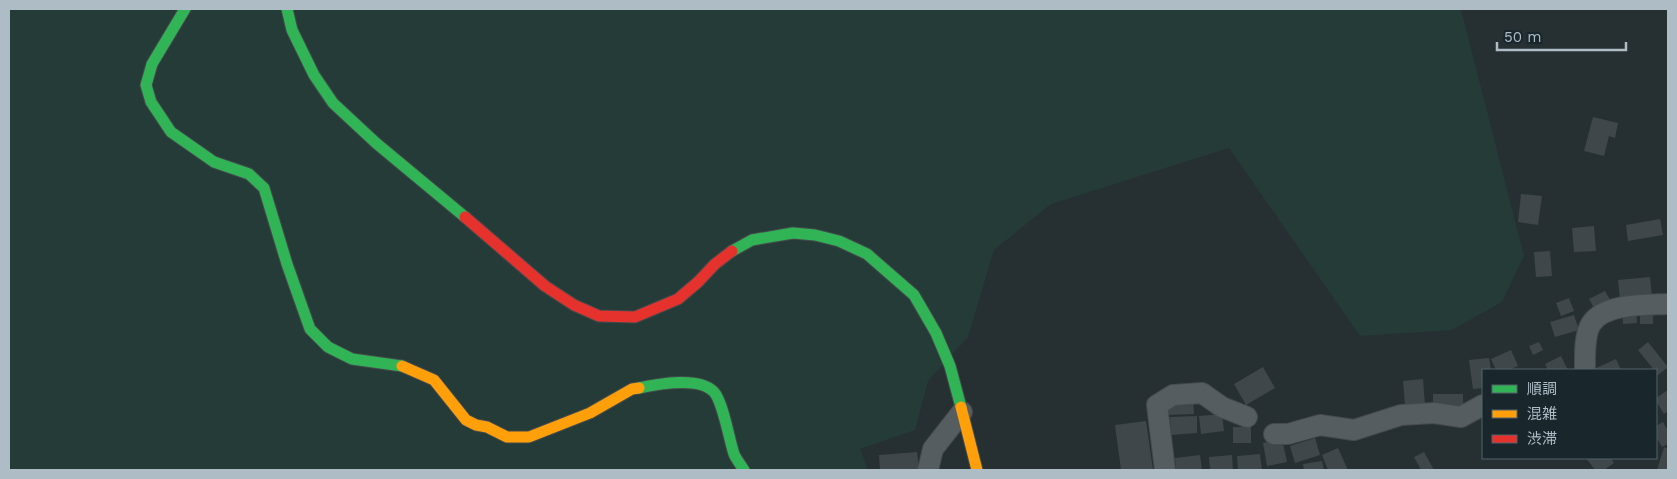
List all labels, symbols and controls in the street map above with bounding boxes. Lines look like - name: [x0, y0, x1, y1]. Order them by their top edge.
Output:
- scale bar: [1497, 20, 1626, 52]
- text: 50 m: [1504, 28, 1541, 46]
- legend: [1482, 369, 1657, 459]
- text: 順調: [1527, 380, 1557, 398]
- text: 混雑: [1527, 405, 1557, 423]
- text: 渋滞: [1527, 430, 1557, 448]

